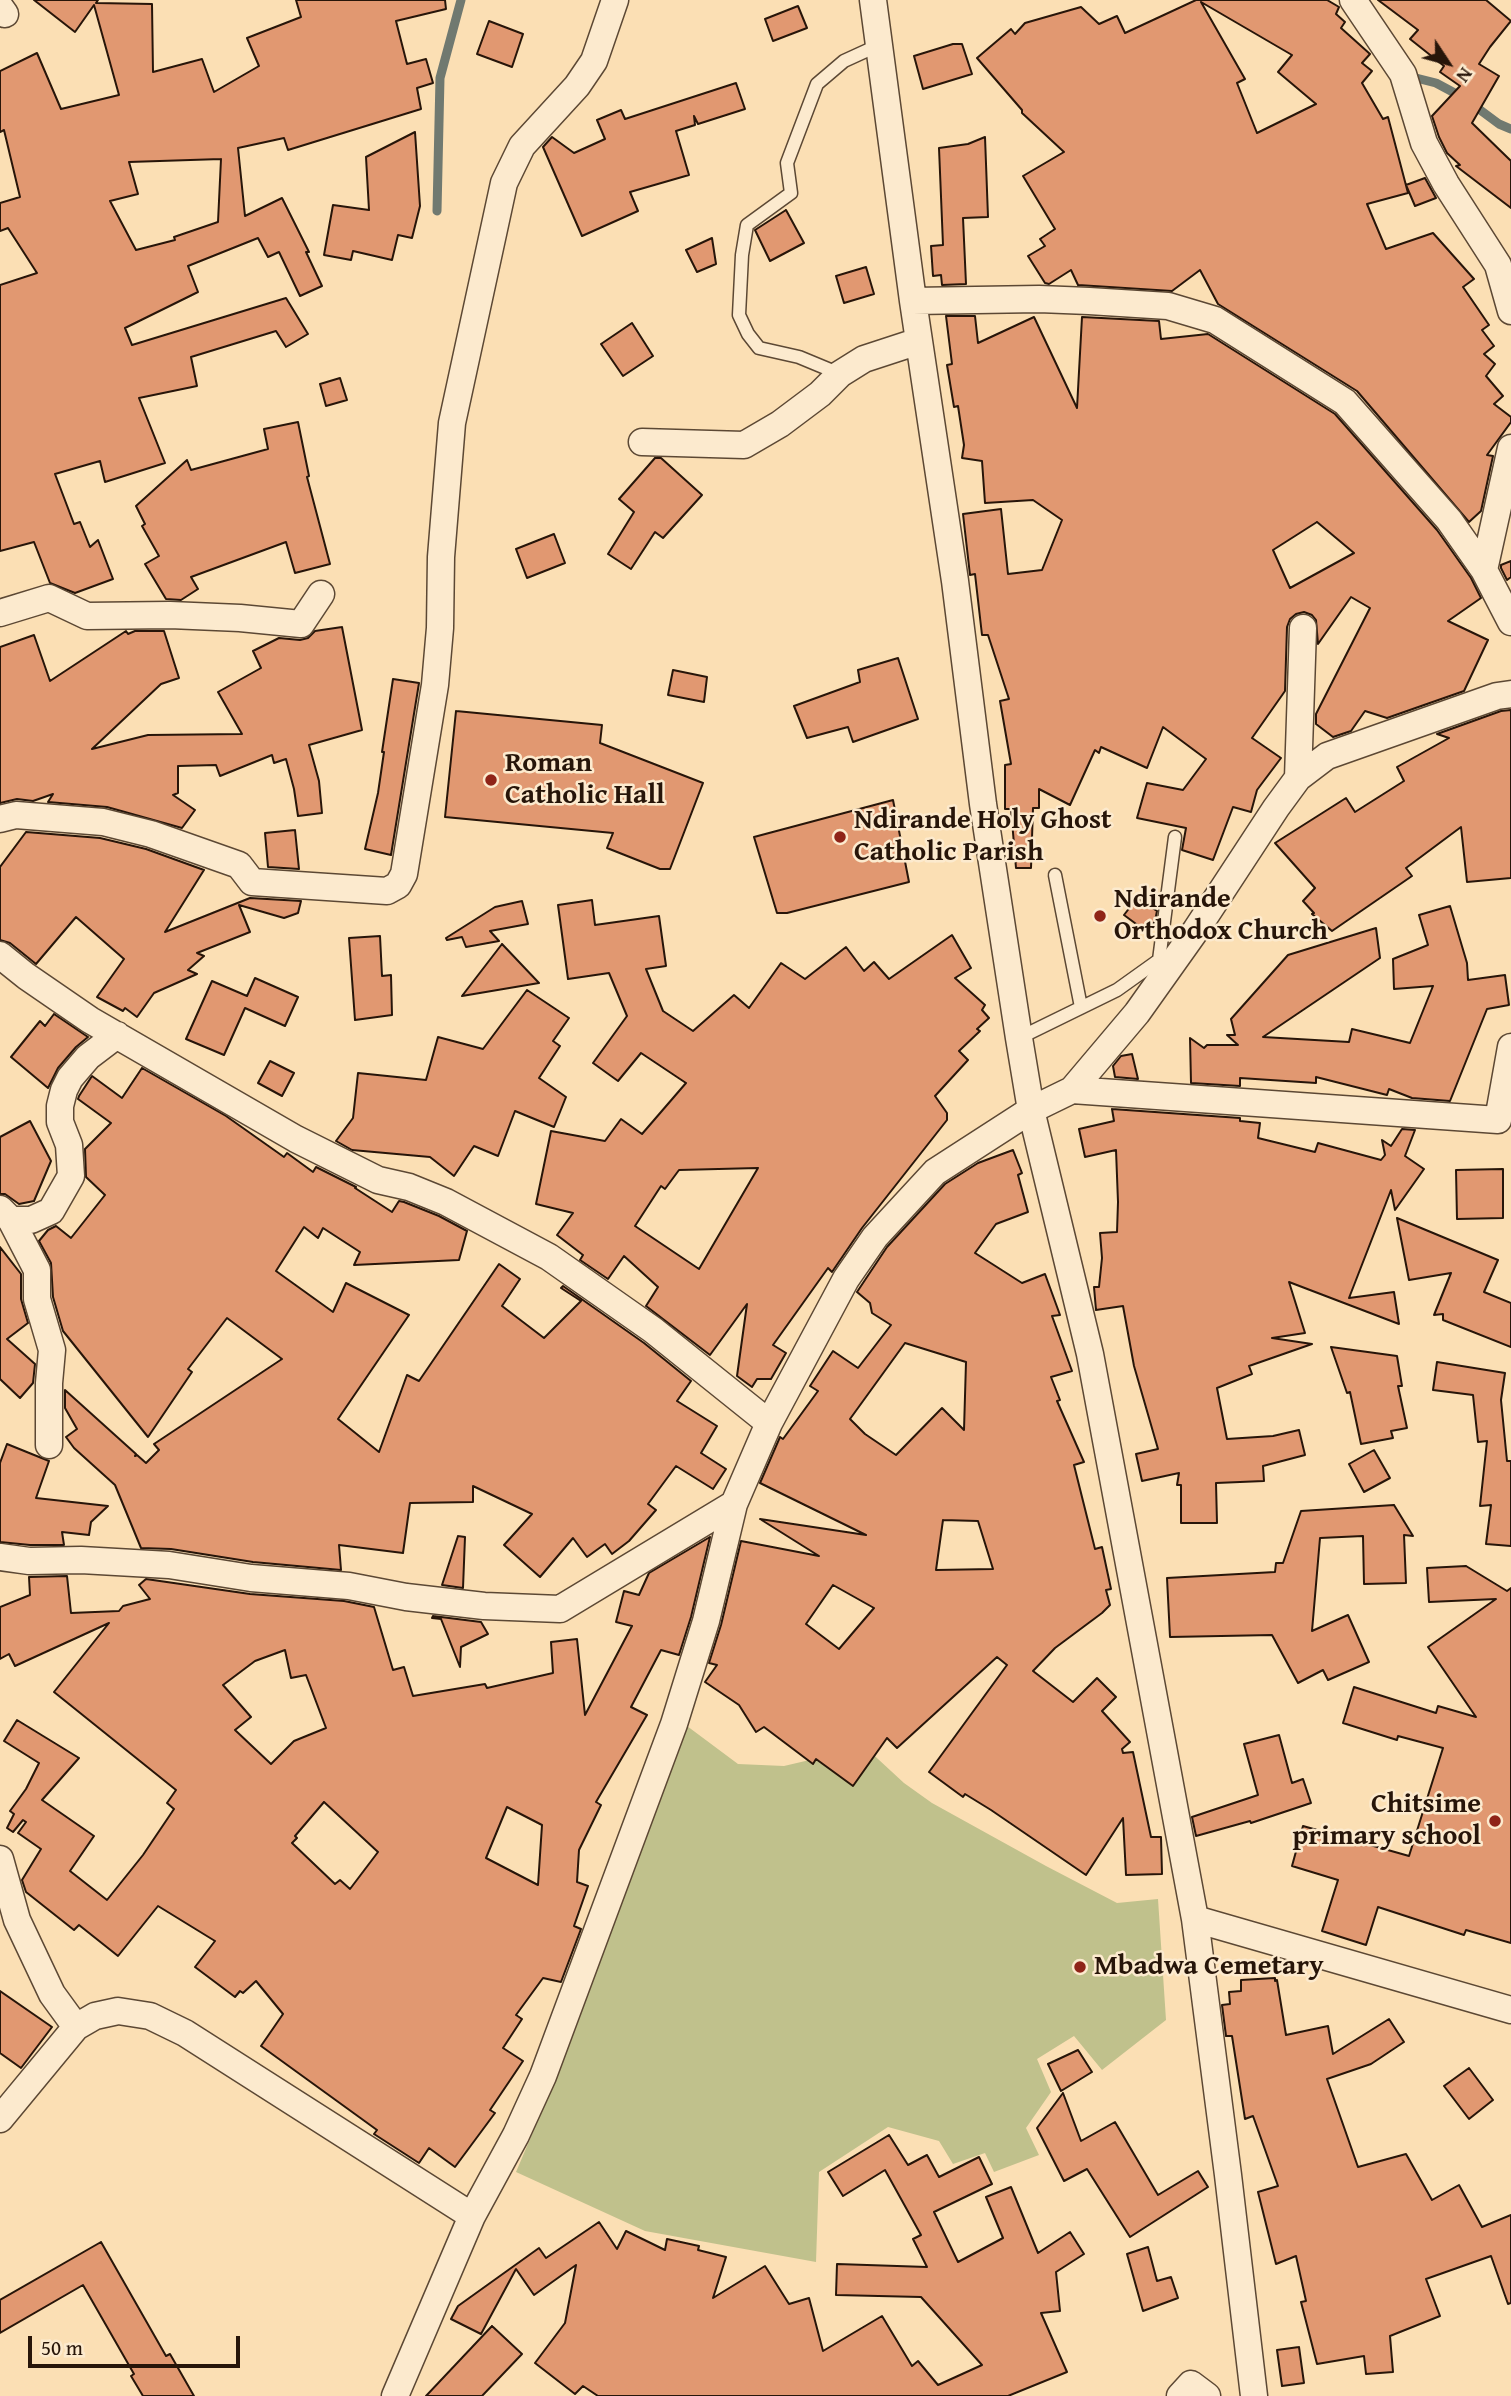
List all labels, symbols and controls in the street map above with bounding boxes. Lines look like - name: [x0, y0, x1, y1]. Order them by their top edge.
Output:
- north arrow: [1413, 28, 1483, 98]
- text: N: [1450, 62, 1480, 89]
- place label: Roman Catholic Hall: [505, 747, 665, 813]
- marker: Roman Catholic Hall: [483, 772, 499, 788]
- place label: Ndirande Holy Ghost Catholic Parish: [854, 804, 1112, 870]
- marker: Ndirande Holy Ghost Catholic Parish: [832, 829, 848, 845]
- place label: Ndirande Orthodox Church: [1114, 883, 1328, 949]
- marker: Ndirande Orthodox Church: [1092, 908, 1108, 924]
- place label: Chitsime primary school: [1292, 1788, 1481, 1854]
- marker: Chitsime primary school: [1487, 1813, 1503, 1829]
- place label: Mbadwa Cemetary: [1094, 1950, 1324, 1984]
- marker: Mbadwa Cemetary: [1072, 1959, 1088, 1975]
- scale bar: [32, 2322, 243, 2366]
- text: 50 m: [41, 2332, 83, 2363]

